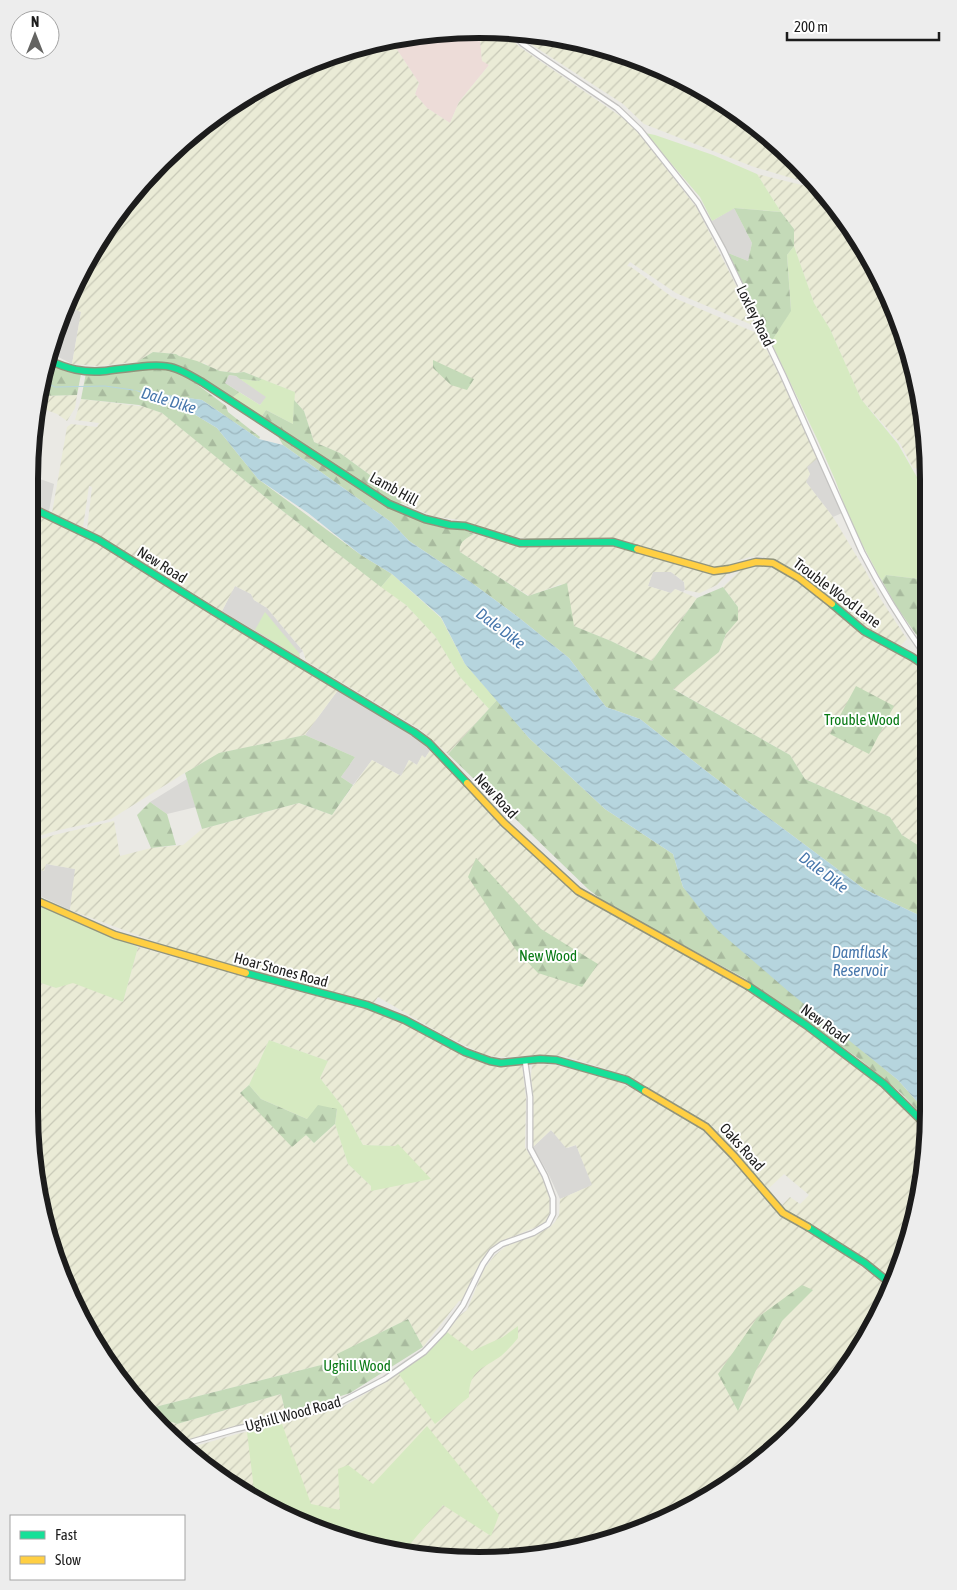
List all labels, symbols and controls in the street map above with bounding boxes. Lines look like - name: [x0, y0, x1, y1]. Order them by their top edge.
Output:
- north arrow: [10, 10, 60, 60]
- scale bar: [787, 10, 940, 42]
- text: N: [31, 14, 39, 30]
- text: 200 m: [794, 18, 828, 35]
- street label: Loxley Road: [733, 282, 778, 349]
- water label: Dale Dike: [139, 383, 199, 417]
- street label: Lamb Hill: [367, 468, 421, 509]
- street label: New Road: [134, 543, 190, 586]
- street label: Trouble Wood Lane: [790, 554, 884, 631]
- water label: Dale Dike: [473, 604, 529, 652]
- park label: Trouble Wood: [824, 711, 900, 728]
- street label: New Road: [471, 770, 521, 822]
- water label: Dale Dike: [796, 848, 852, 896]
- water label: Damflask Reservoir: [832, 943, 889, 979]
- park label: New Wood: [519, 947, 577, 964]
- street label: Hoar Stones Road: [232, 949, 330, 990]
- street label: New Road: [798, 1001, 853, 1047]
- street label: Oaks Road: [717, 1119, 768, 1174]
- park label: Ughill Wood: [323, 1357, 391, 1374]
- street label: Ughill Wood Road: [243, 1393, 343, 1434]
- legend: [10, 1515, 185, 1580]
- text: Fast: [55, 1526, 77, 1543]
- text: Slow: [55, 1551, 81, 1568]

